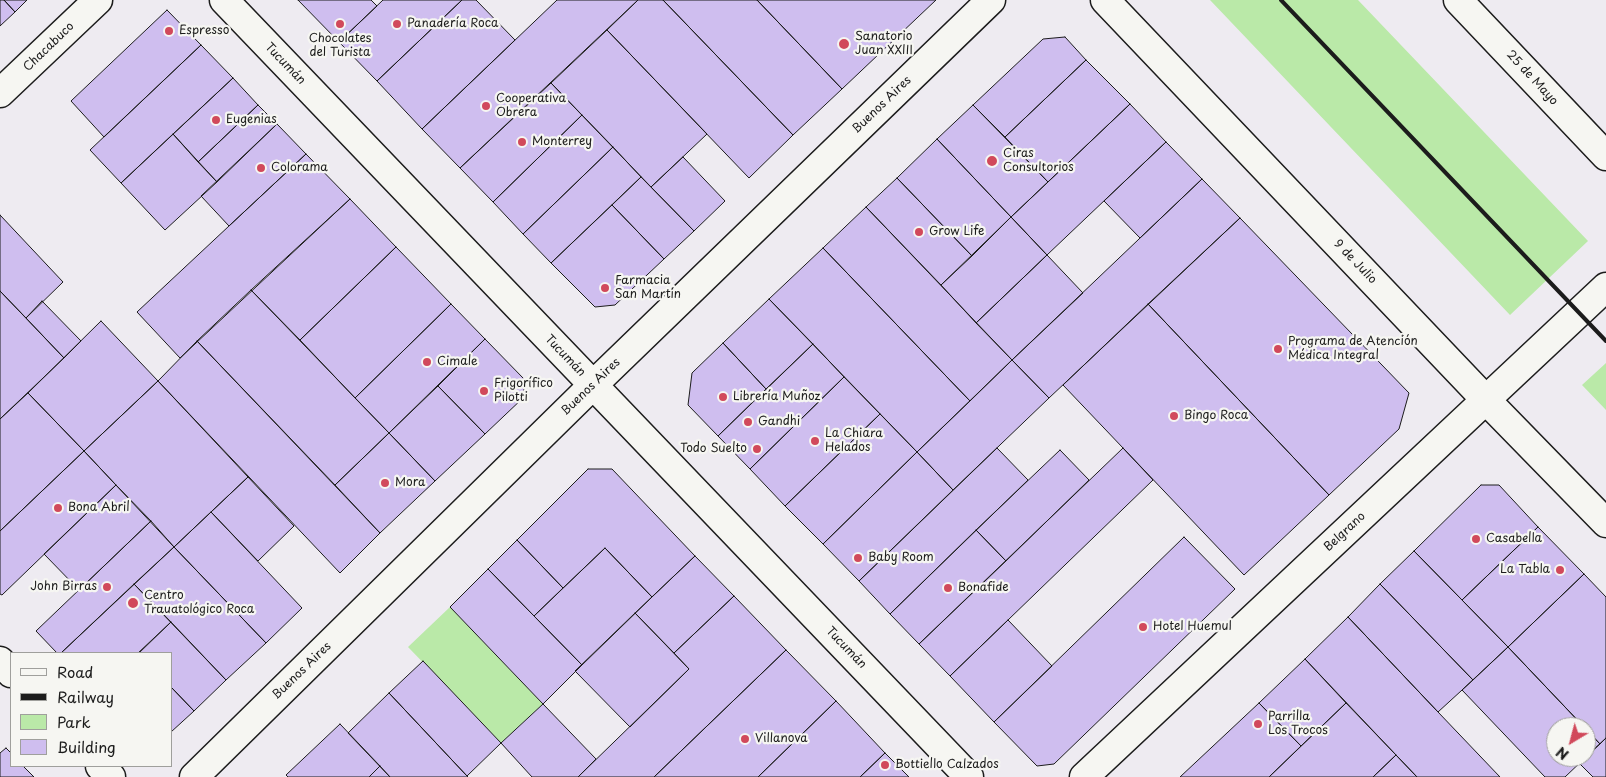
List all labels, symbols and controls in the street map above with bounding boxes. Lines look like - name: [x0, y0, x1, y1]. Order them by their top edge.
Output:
- place label: Panadería Roca: [407, 17, 499, 31]
- marker: Chocolates del Turista: [334, 18, 346, 30]
- marker: Panadería Roca: [391, 18, 403, 30]
- street label: Chacabuco: [21, 19, 77, 75]
- place label: Espresso: [179, 24, 229, 38]
- marker: Espresso: [163, 25, 175, 37]
- place label: Sanatorio Juan XXIII: [855, 30, 913, 58]
- place label: Chocolates del Turista: [309, 32, 371, 60]
- marker: Sanatorio Juan XXIII: [837, 37, 851, 51]
- street label: Tucumán: [262, 40, 308, 88]
- street label: 25 de Mayo: [1503, 48, 1561, 108]
- street label: Buenos Aires: [850, 73, 914, 137]
- place label: Cooperativa Obrera: [496, 92, 566, 120]
- marker: Cooperativa Obrera: [480, 100, 492, 112]
- place label: Eugenias: [226, 113, 277, 127]
- marker: Eugenias: [210, 114, 222, 126]
- place label: Monterrey: [532, 135, 592, 149]
- marker: Monterrey: [516, 136, 528, 148]
- place label: Ciras Consultorios: [1003, 147, 1074, 175]
- marker: Ciras Consultorios: [985, 154, 999, 168]
- place label: Colorama: [271, 161, 328, 175]
- marker: Colorama: [255, 162, 267, 174]
- place label: Grow Life: [929, 225, 984, 239]
- marker: Grow Life: [913, 226, 925, 238]
- street label: 9 de Julio: [1331, 237, 1379, 287]
- place label: Farmacia San Martín: [615, 274, 681, 302]
- marker: Farmacia San Martín: [599, 282, 611, 294]
- street label: Tucumán: [542, 332, 588, 380]
- place label: Programa de Atención Médica Integral: [1288, 335, 1418, 363]
- marker: Programa de Atención Médica Integral: [1272, 343, 1284, 355]
- place label: Cimale: [437, 355, 478, 369]
- street label: Buenos Aires: [559, 355, 623, 419]
- marker: Cimale: [421, 356, 433, 368]
- place label: Frigorífico Pilotti: [494, 377, 553, 405]
- marker: Frigorífico Pilotti: [478, 385, 490, 397]
- place label: Librería Muñoz: [733, 390, 821, 404]
- marker: Librería Muñoz: [717, 391, 729, 403]
- place label: Bingo Roca: [1184, 409, 1248, 423]
- marker: Bingo Roca: [1168, 410, 1180, 422]
- place label: Gandhi: [758, 415, 800, 429]
- marker: Gandhi: [742, 416, 754, 428]
- place label: La Chiara Helados: [825, 427, 883, 455]
- marker: La Chiara Helados: [809, 435, 821, 447]
- place label: Todo Suelto: [680, 442, 747, 456]
- marker: Todo Suelto: [751, 443, 763, 455]
- place label: Mora: [395, 476, 425, 490]
- marker: Mora: [379, 477, 391, 489]
- place label: Bona Abril: [68, 501, 130, 515]
- marker: Bona Abril: [52, 502, 64, 514]
- street label: Belgrano: [1321, 509, 1369, 555]
- place label: Casabella: [1486, 532, 1542, 546]
- marker: Casabella: [1470, 533, 1482, 545]
- place label: Baby Room: [868, 551, 934, 565]
- marker: Baby Room: [852, 552, 864, 564]
- place label: La Tabla: [1500, 563, 1550, 577]
- marker: La Tabla: [1554, 564, 1566, 576]
- place label: John Birras: [30, 580, 97, 594]
- marker: John Birras: [101, 581, 113, 593]
- place label: Bonafide: [958, 581, 1009, 595]
- marker: Bonafide: [942, 582, 954, 594]
- place label: Centro Trauatológico Roca: [144, 589, 254, 617]
- marker: Centro Trauatológico Roca: [126, 596, 140, 610]
- place label: Hotel Huemul: [1153, 620, 1232, 634]
- marker: Hotel Huemul: [1137, 621, 1149, 633]
- street label: Tucumán: [823, 624, 869, 672]
- street label: Buenos Aires: [270, 639, 334, 703]
- legend: [10, 652, 172, 767]
- text: Road: [57, 660, 93, 683]
- text: Railway: [57, 685, 114, 708]
- text: Park: [57, 710, 91, 733]
- place label: Parrilla Los Trocos: [1268, 710, 1328, 738]
- north arrow: [1546, 717, 1596, 767]
- marker: Parrilla Los Trocos: [1252, 718, 1264, 730]
- place label: Villanova: [755, 732, 808, 746]
- marker: Villanova: [739, 733, 751, 745]
- text: Building: [57, 735, 116, 758]
- text: N: [1552, 742, 1573, 765]
- place label: Bottiello Calzados: [895, 758, 999, 772]
- marker: Bottiello Calzados: [879, 759, 891, 771]

